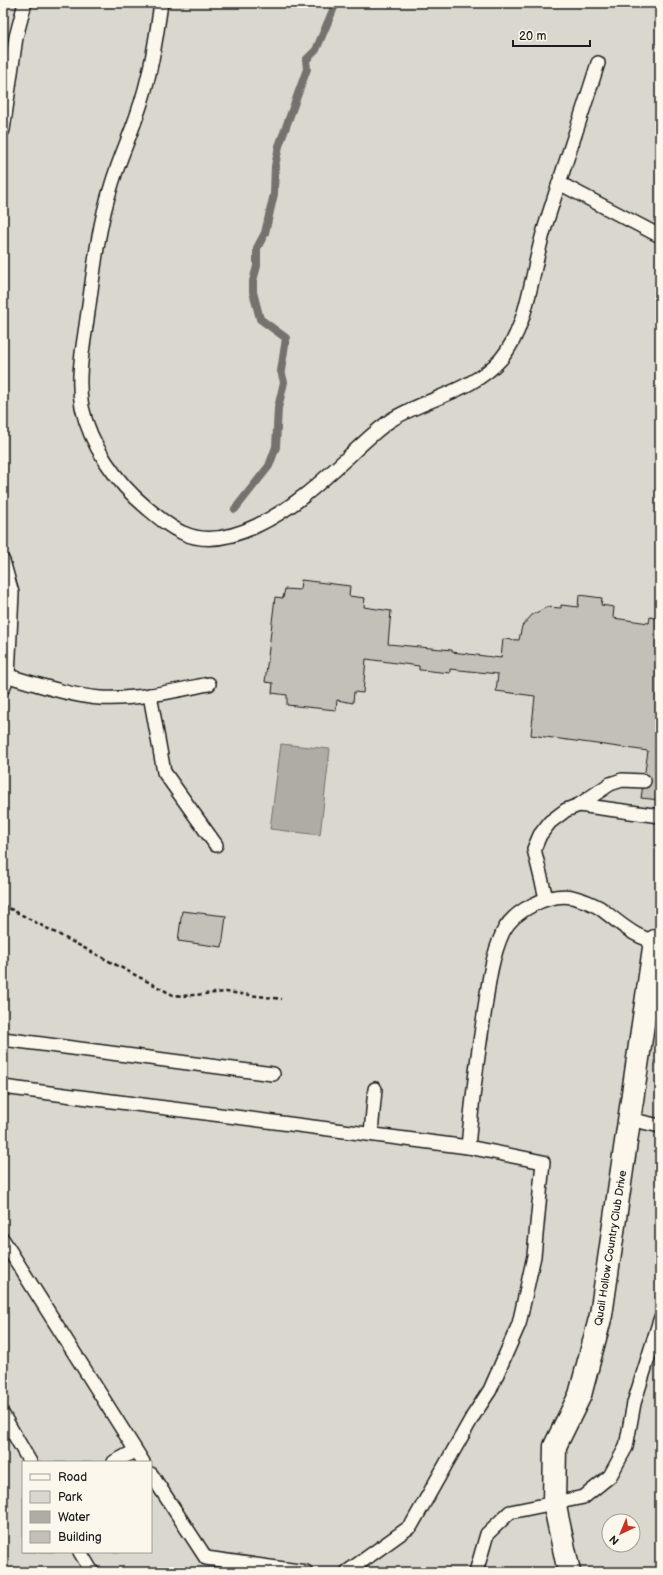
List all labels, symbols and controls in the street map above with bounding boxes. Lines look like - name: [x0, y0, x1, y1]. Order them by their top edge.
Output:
- scale bar: [513, 22, 590, 48]
- text: 20 m: [519, 29, 546, 44]
- street label: Quail Hollow Country Club Drive: [592, 1169, 629, 1327]
- legend: [22, 1461, 152, 1553]
- text: Road: [58, 1470, 87, 1485]
- text: Park: [58, 1490, 82, 1505]
- text: Water: [58, 1510, 90, 1525]
- north arrow: [601, 1513, 641, 1553]
- text: Building: [58, 1530, 102, 1545]
- text: N: [607, 1532, 622, 1547]

